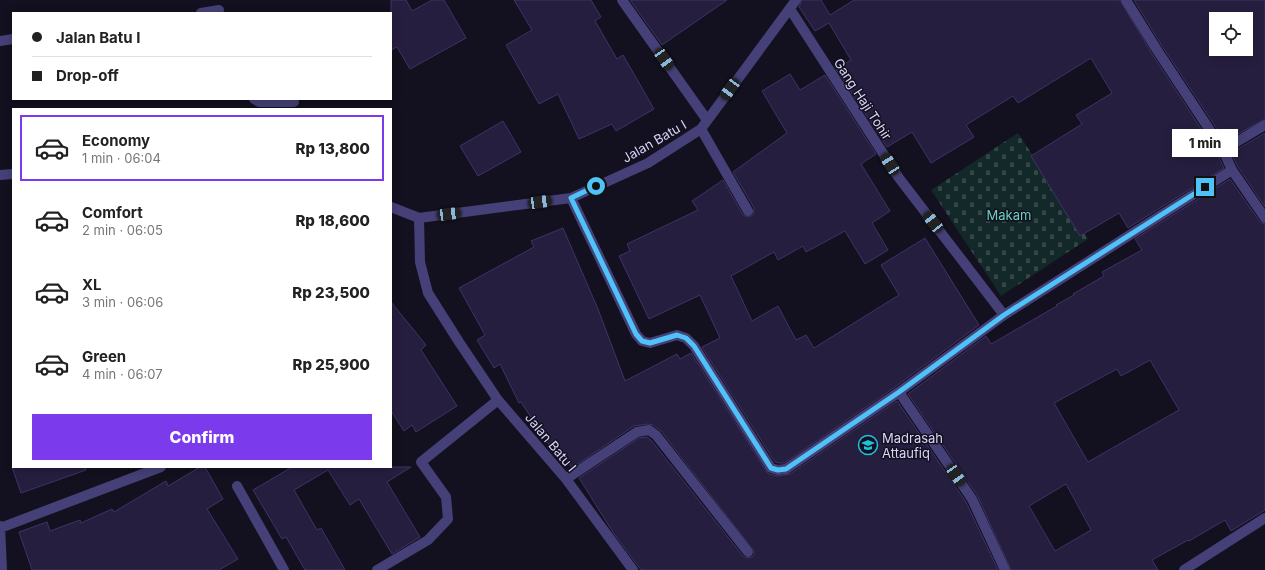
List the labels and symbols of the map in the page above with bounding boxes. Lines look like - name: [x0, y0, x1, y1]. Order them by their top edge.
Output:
- car: [652, 46, 676, 72]
- street label: Gang Haji Tohir: [831, 55, 895, 143]
- car: [718, 76, 742, 102]
- street label: Jalan Batu I: [619, 116, 689, 166]
- callout: 1 min: [1172, 129, 1238, 157]
- car: [878, 151, 902, 177]
- route start: [587, 177, 605, 195]
- route end: [1196, 178, 1214, 196]
- car: [527, 194, 553, 210]
- car: [436, 207, 462, 221]
- park label: Makam: [987, 207, 1031, 223]
- car: [921, 209, 945, 235]
- street label: Jalan Batu I: [522, 410, 580, 474]
- place label: Madrasah Attaufiq: [882, 430, 943, 461]
- school or university icon: Madrasah Attaufiq: [857, 434, 879, 456]
- car: [944, 462, 968, 488]

